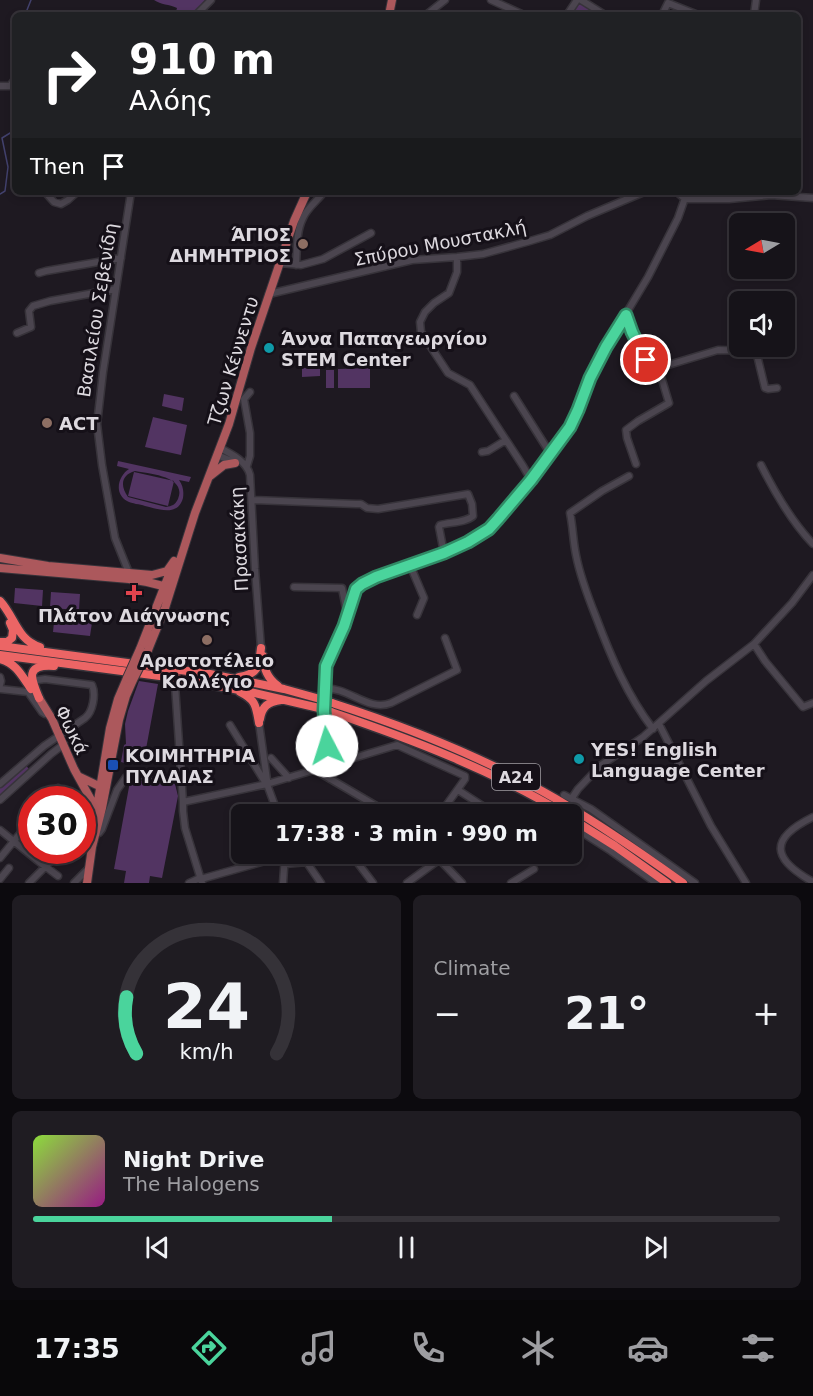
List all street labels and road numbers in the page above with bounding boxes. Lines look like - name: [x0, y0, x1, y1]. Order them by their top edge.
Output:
- street label: Σπύρου Μουστακλή: [352, 216, 528, 270]
- street label: Βασιλείου Σεβενίδη: [73, 221, 121, 399]
- street label: Τζων Κέννεντυ: [203, 294, 263, 429]
- street label: Πρασακάκη: [226, 486, 252, 592]
- street label: Φωκά: [51, 702, 93, 758]
- road number: Α24: [492, 764, 540, 790]

